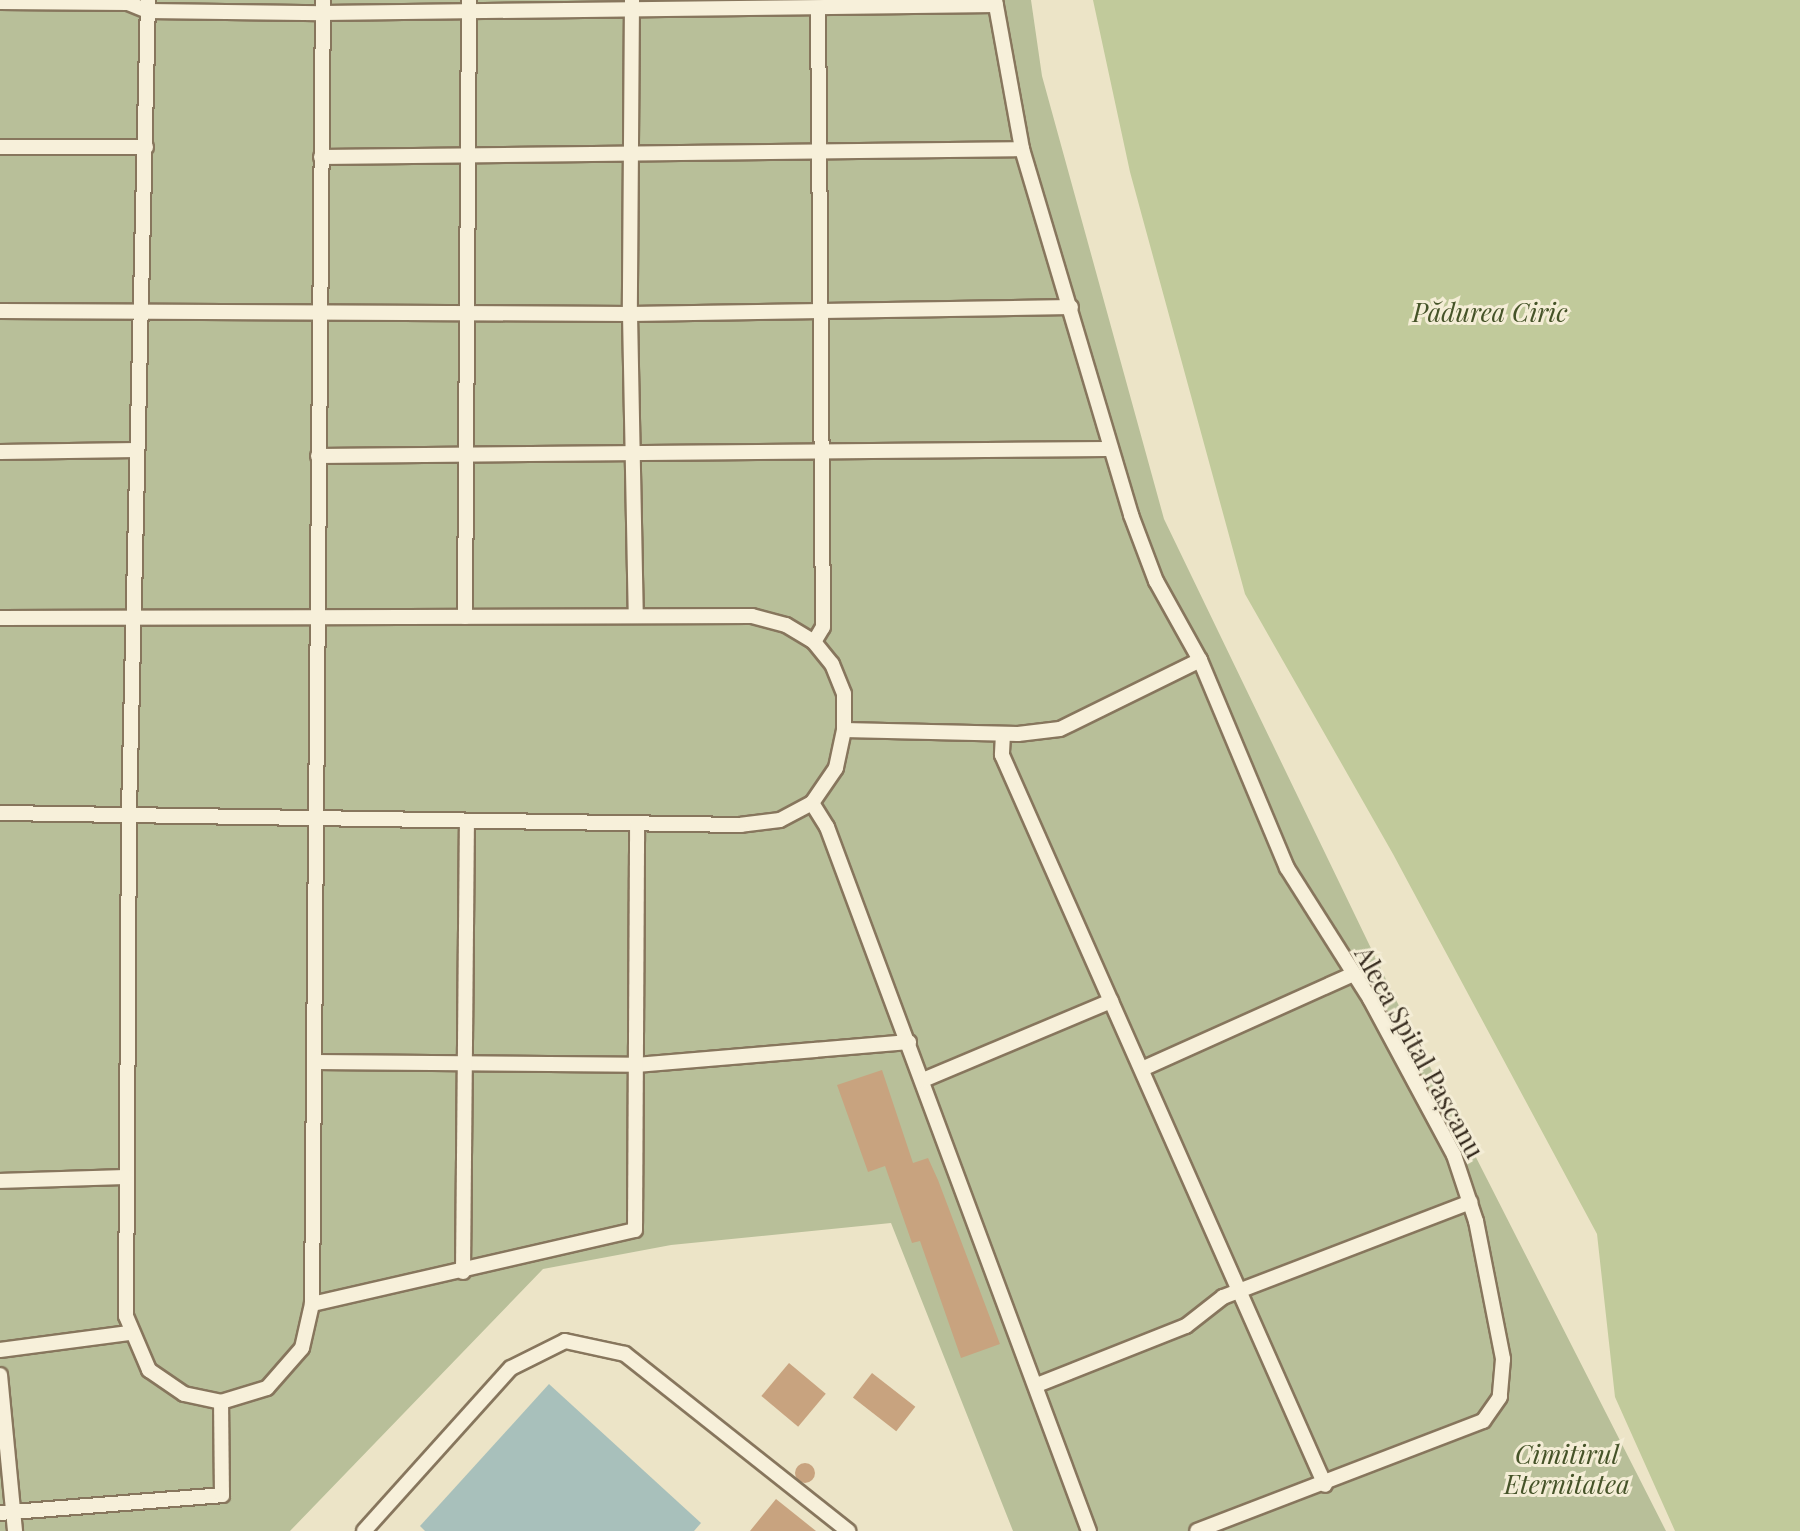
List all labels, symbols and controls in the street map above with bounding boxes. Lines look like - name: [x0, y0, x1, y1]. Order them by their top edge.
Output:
- park label: Pădurea Ciric: [1413, 296, 1567, 328]
- street label: Aleea Spital Pașcanu: [1349, 940, 1491, 1164]
- park label: Cimitirul Eternitatea: [1504, 1438, 1630, 1500]

